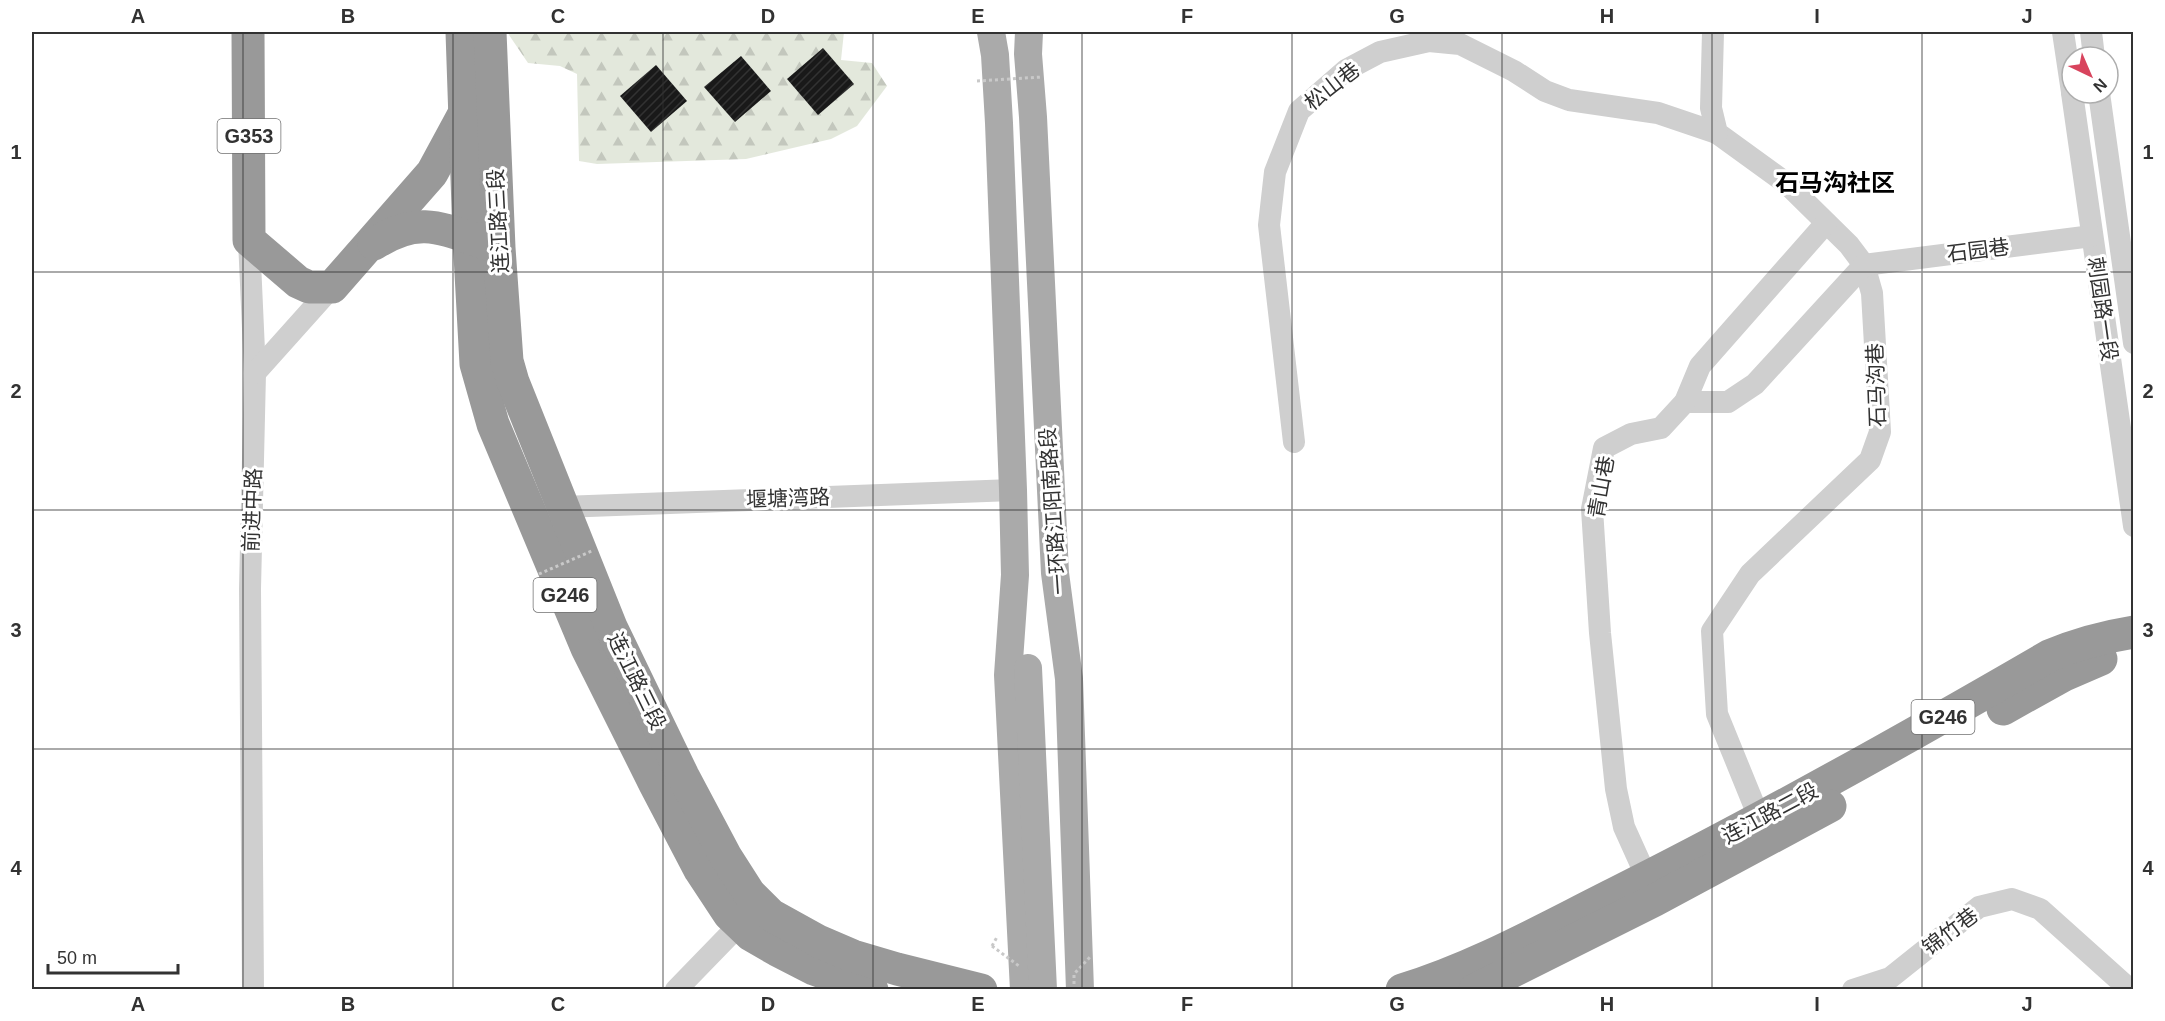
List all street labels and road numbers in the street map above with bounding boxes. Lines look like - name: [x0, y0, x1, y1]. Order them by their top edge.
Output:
- street label: 松山巷: [1300, 58, 1364, 114]
- road number: G353: [218, 119, 280, 153]
- street label: 连江路三段: [484, 168, 512, 274]
- street label: 石园巷: [1945, 235, 2011, 265]
- street label: 刺园路一段: [2084, 255, 2122, 363]
- street label: 石马沟巷: [1863, 343, 1889, 427]
- street label: 一环路江阳南路段: [1036, 426, 1070, 596]
- street label: 青山巷: [1584, 454, 1618, 520]
- street label: 前进中路: [239, 468, 265, 552]
- street label: 堰塘湾路: [746, 485, 830, 511]
- road number: G246: [534, 578, 596, 612]
- street label: 连江路三段: [604, 629, 670, 733]
- road number: G246: [1912, 700, 1974, 734]
- street label: 连江路二段: [1718, 778, 1822, 848]
- street label: 锦竹巷: [1918, 903, 1982, 959]

